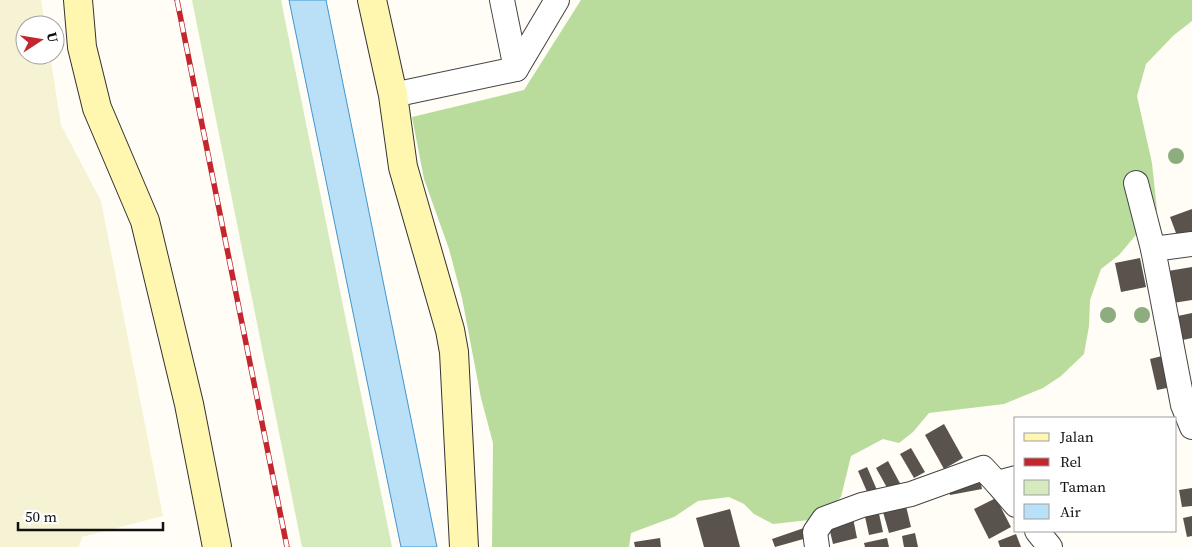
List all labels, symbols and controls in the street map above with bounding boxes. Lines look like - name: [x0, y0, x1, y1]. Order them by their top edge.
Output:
- north arrow: [15, 15, 65, 65]
- text: U: [42, 30, 64, 44]
- legend: [1014, 417, 1177, 532]
- text: Jalan: [1059, 426, 1094, 447]
- text: Rel: [1060, 451, 1082, 472]
- text: Taman: [1060, 476, 1106, 497]
- scale bar: [18, 500, 162, 532]
- text: Air: [1060, 501, 1081, 522]
- text: 50 m: [25, 506, 57, 527]

